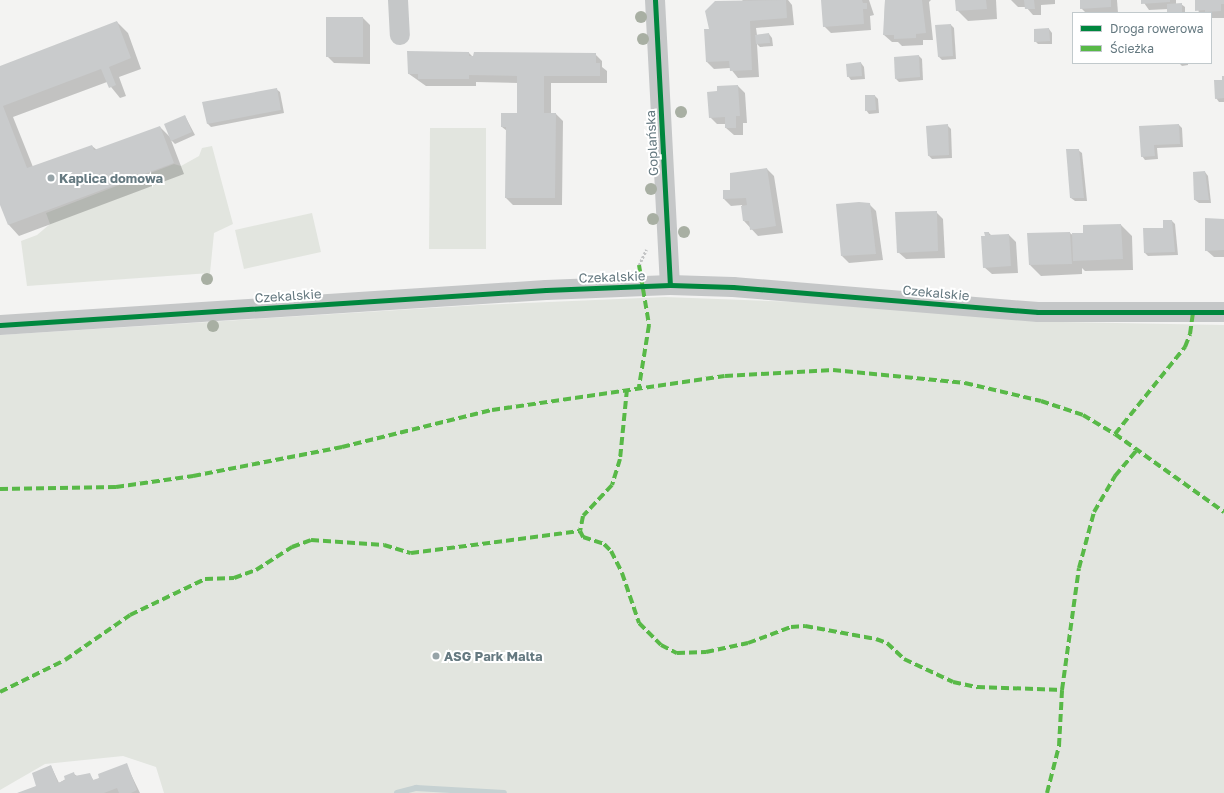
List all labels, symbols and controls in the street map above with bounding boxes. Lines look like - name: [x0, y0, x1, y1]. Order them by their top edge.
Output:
- legend: [1072, 12, 1212, 64]
- text: Droga rowerowa: [1110, 21, 1203, 36]
- text: Ścieżka: [1110, 41, 1154, 56]
- street label: Goplańska: [642, 110, 662, 176]
- place label: Kaplica domowa: [59, 170, 163, 186]
- marker: Kaplica domowa: [46, 173, 56, 183]
- street label: Czekalskie: [578, 268, 646, 286]
- street label: Czekalskie: [902, 282, 970, 304]
- street label: Czekalskie: [254, 286, 322, 306]
- place label: ASG Park Malta: [444, 648, 542, 664]
- marker: ASG Park Malta: [431, 651, 441, 661]

